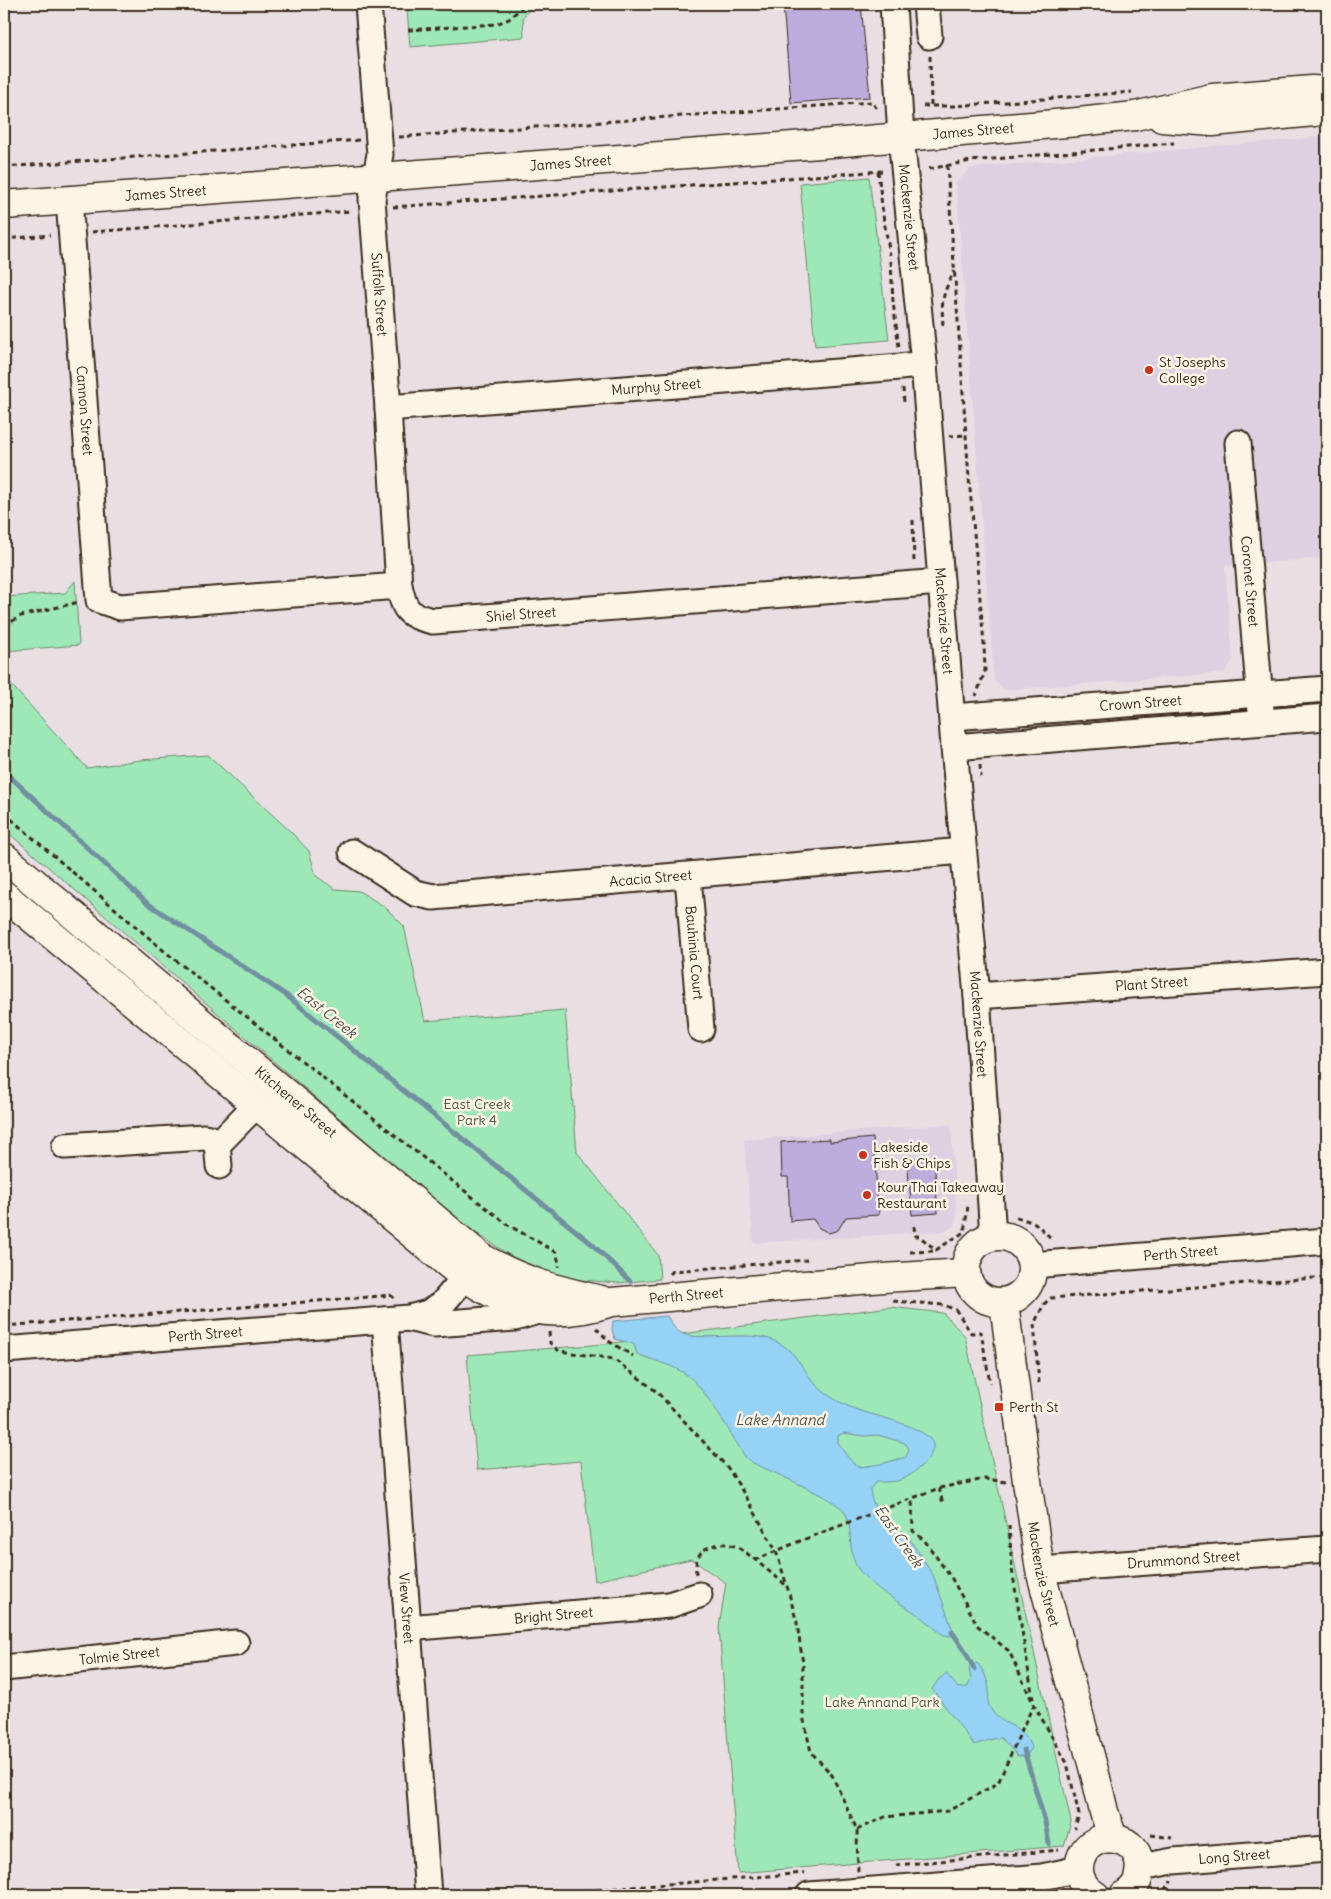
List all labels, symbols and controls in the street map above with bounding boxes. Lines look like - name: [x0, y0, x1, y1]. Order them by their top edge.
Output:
- street label: James Street: [932, 118, 1015, 143]
- street label: James Street: [529, 151, 612, 175]
- street label: Mackenzie Street: [895, 163, 924, 272]
- street label: James Street: [124, 181, 207, 205]
- street label: Suffolk Street: [367, 252, 392, 337]
- place label: St Josephs College: [1159, 353, 1226, 387]
- marker: St Josephs College: [1143, 364, 1155, 376]
- street label: Cannon Street: [72, 365, 97, 456]
- street label: Murphy Street: [611, 374, 702, 399]
- street label: Coronet Street: [1237, 535, 1263, 628]
- street label: Mackenzie Street: [931, 567, 957, 675]
- street label: Shiel Street: [485, 603, 557, 626]
- street label: Crown Street: [1099, 691, 1183, 715]
- street label: Acacia Street: [608, 866, 693, 891]
- street label: Bauhinia Court: [681, 905, 708, 1001]
- street label: Mackenzie Street: [966, 970, 991, 1079]
- street label: Plant Street: [1115, 972, 1189, 995]
- water label: East Creek: [293, 982, 362, 1043]
- street label: Kitchener Street: [251, 1062, 341, 1142]
- park label: East Creek Park 4: [443, 1095, 511, 1129]
- place label: Lakeside Fish & Chips: [873, 1138, 951, 1172]
- marker: Lakeside Fish & Chips: [857, 1149, 869, 1161]
- place label: Kour Thai Takeaway Restaurant: [877, 1178, 1004, 1212]
- marker: Kour Thai Takeaway Restaurant: [861, 1189, 873, 1201]
- street label: Perth Street: [1143, 1241, 1219, 1265]
- street label: Perth Street: [648, 1283, 724, 1308]
- street label: Perth Street: [167, 1322, 244, 1346]
- place label: Perth St: [1009, 1398, 1059, 1416]
- marker: Perth St: [993, 1401, 1005, 1413]
- water label: Lake Annand: [736, 1410, 827, 1429]
- water label: East Creek: [871, 1501, 928, 1572]
- street label: Mackenzie Street: [1024, 1520, 1064, 1629]
- street label: Drummond Street: [1126, 1546, 1241, 1573]
- street label: View Street: [395, 1572, 418, 1645]
- street label: Bright Street: [513, 1603, 594, 1628]
- street label: Tolmie Street: [78, 1642, 161, 1669]
- park label: Lake Annand Park: [824, 1693, 940, 1711]
- street label: Long Street: [1198, 1844, 1271, 1868]

